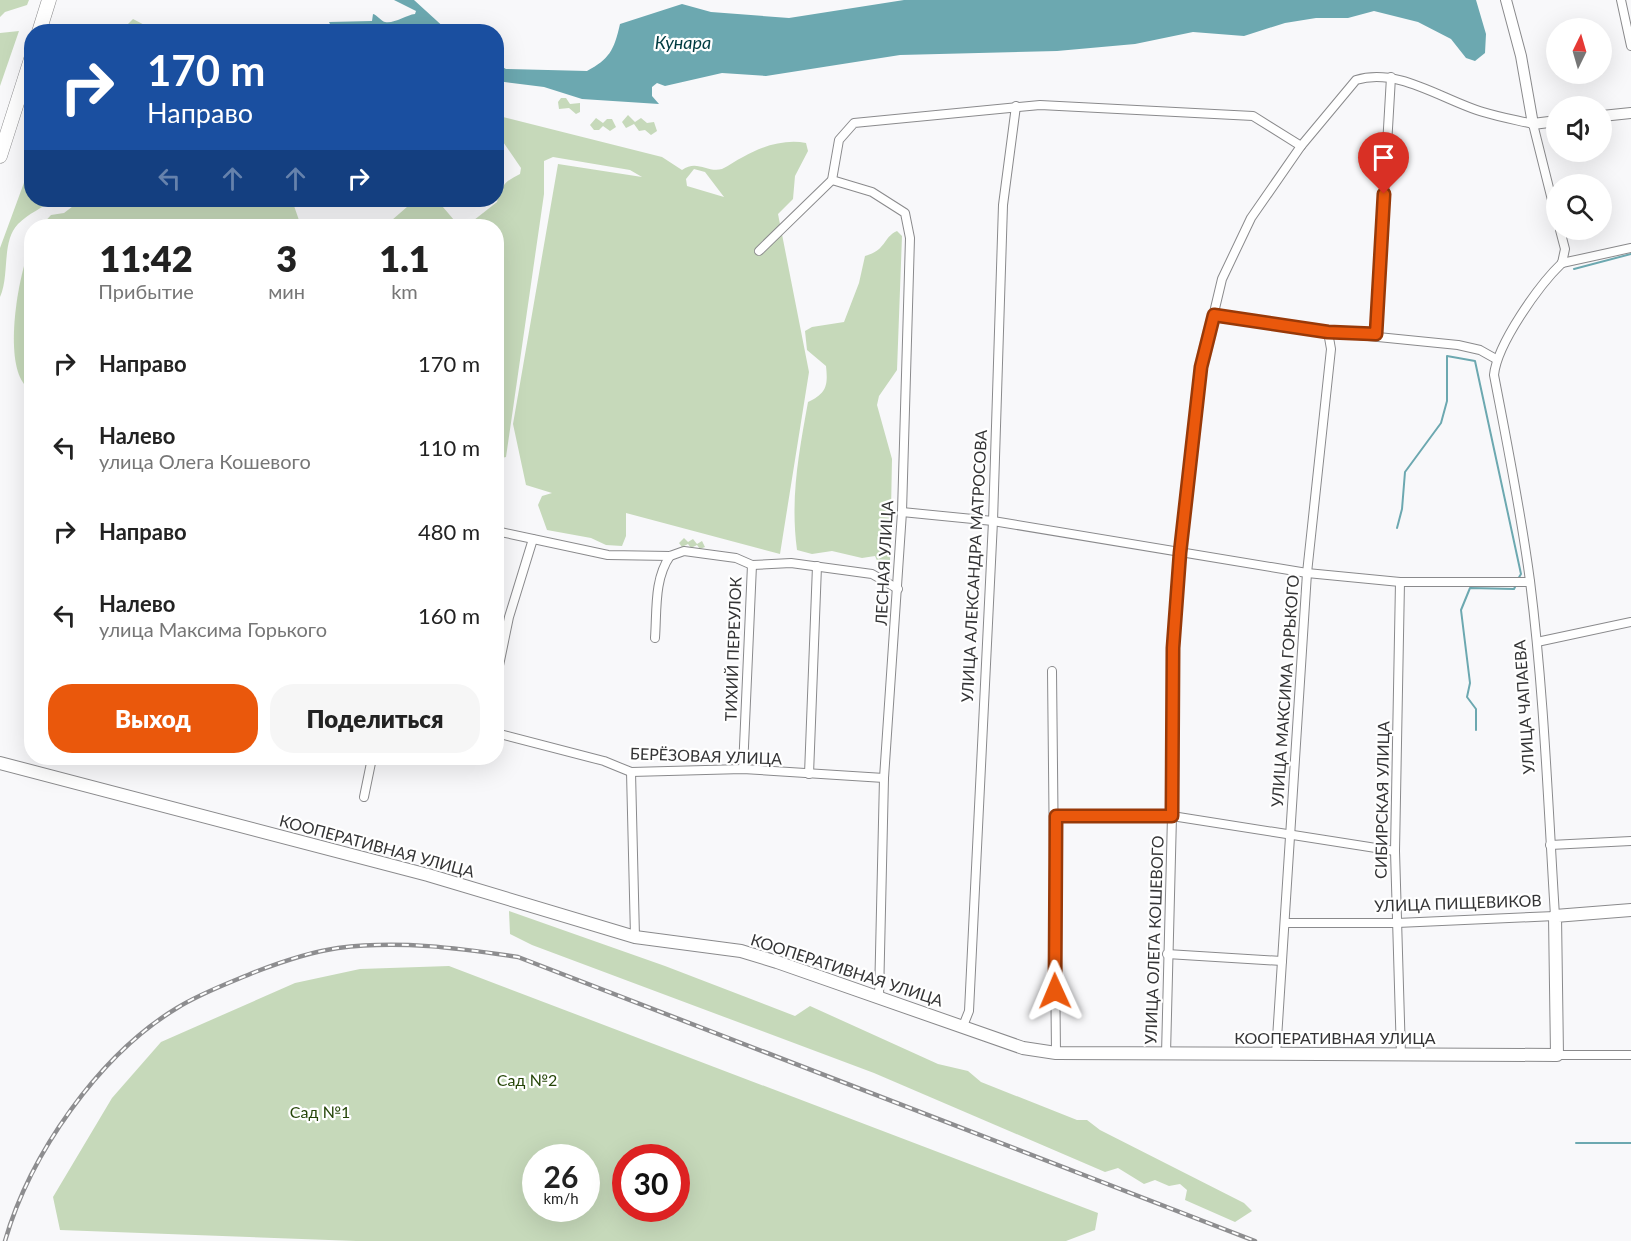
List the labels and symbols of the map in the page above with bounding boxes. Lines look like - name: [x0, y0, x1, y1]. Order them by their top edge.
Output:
- north arrow: [1546, 18, 1612, 84]
- water label: Кунара: [655, 31, 711, 53]
- pin: [1358, 132, 1409, 194]
- street label: УЛИЦА АЛЕКСАНДРА МАТРОСОВА: [957, 429, 990, 703]
- street label: ЛЕСНАЯ УЛИЦА: [871, 500, 896, 627]
- street label: УЛИЦА МАКСИМА ГОРЬКОГО: [1267, 574, 1302, 808]
- street label: ТИХИЙ ПЕРЕУЛОК: [720, 576, 745, 722]
- street label: УЛИЦА ЧАПАЕВА: [1509, 639, 1538, 775]
- street label: СИБИРСКАЯ УЛИЦА: [1371, 721, 1392, 879]
- street label: БЕРЁЗОВАЯ УЛИЦА: [630, 743, 782, 768]
- street label: КООПЕРАТИВНАЯ УЛИЦА: [277, 810, 477, 881]
- street label: УЛИЦА ОЛЕГА КОШЕВОГО: [1140, 835, 1167, 1045]
- street label: УЛИЦА ПИЩЕВИКОВ: [1374, 890, 1542, 915]
- street label: КООПЕРАТИВНАЯ УЛИЦА: [748, 929, 946, 1010]
- position arrow: [1023, 959, 1087, 1023]
- street label: КООПЕРАТИВНАЯ УЛИЦА: [1234, 1028, 1436, 1047]
- park label: Сад №2: [497, 1070, 557, 1089]
- park label: Сад №1: [290, 1102, 350, 1121]
- speed limit sign: 30: [612, 1144, 690, 1222]

